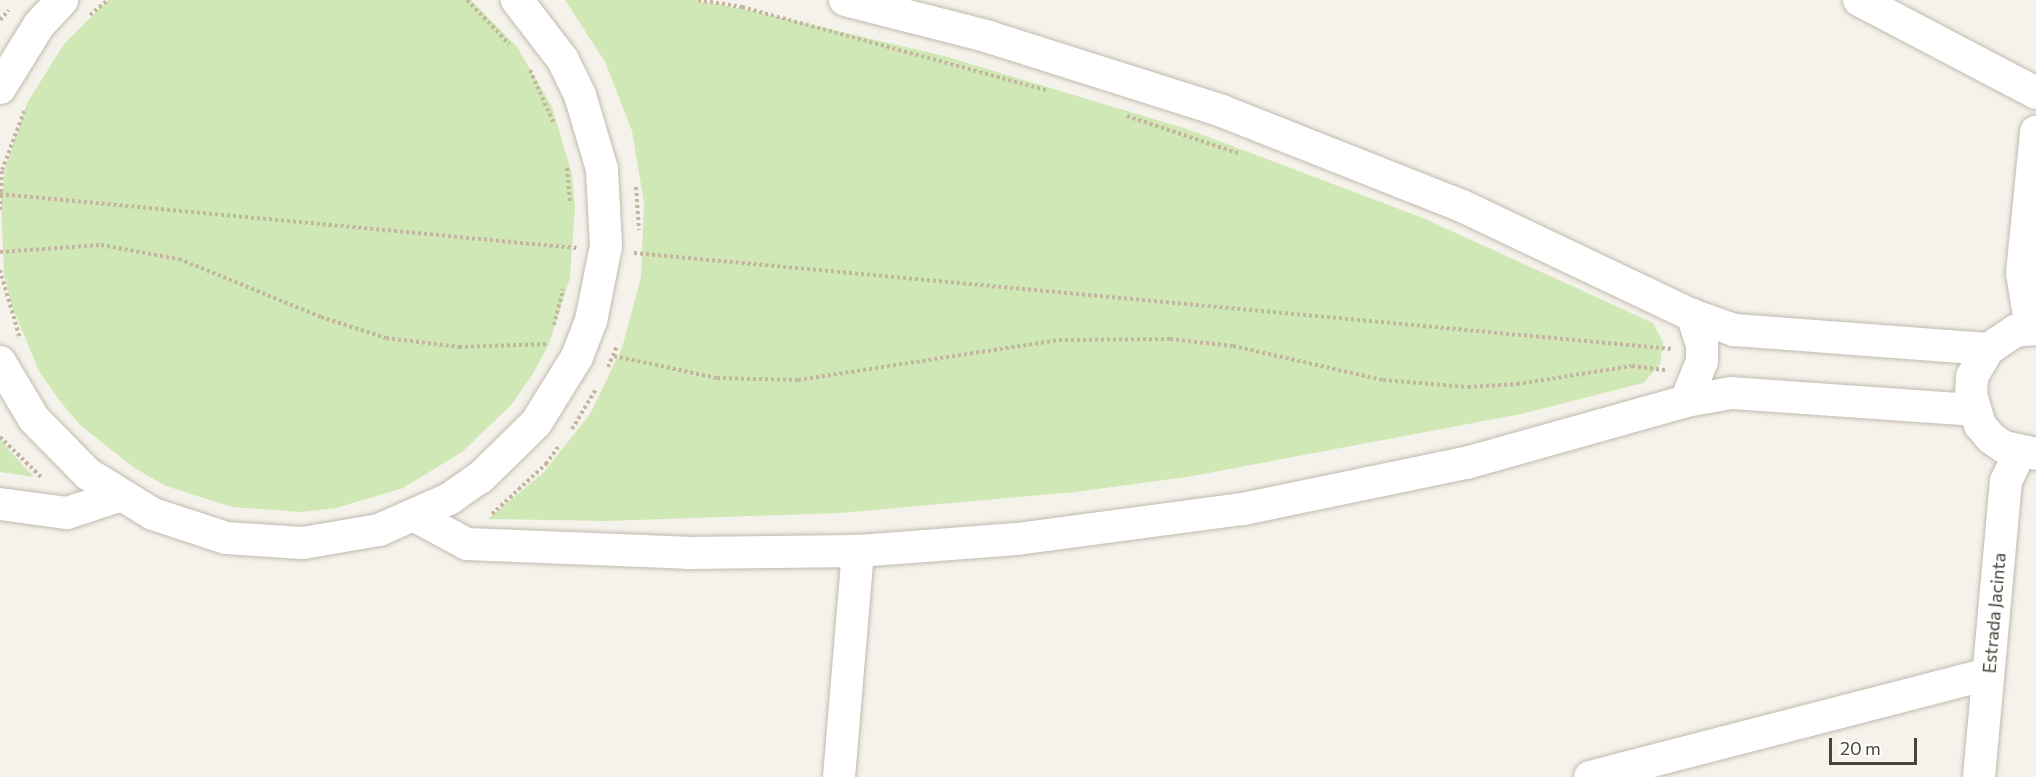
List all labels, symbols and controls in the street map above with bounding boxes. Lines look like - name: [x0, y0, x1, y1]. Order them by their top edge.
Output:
- street label: Estrada Jacinta: [1978, 552, 2010, 674]
- scale bar: [1832, 726, 1920, 764]
- text: 20 m: [1840, 737, 1881, 759]

